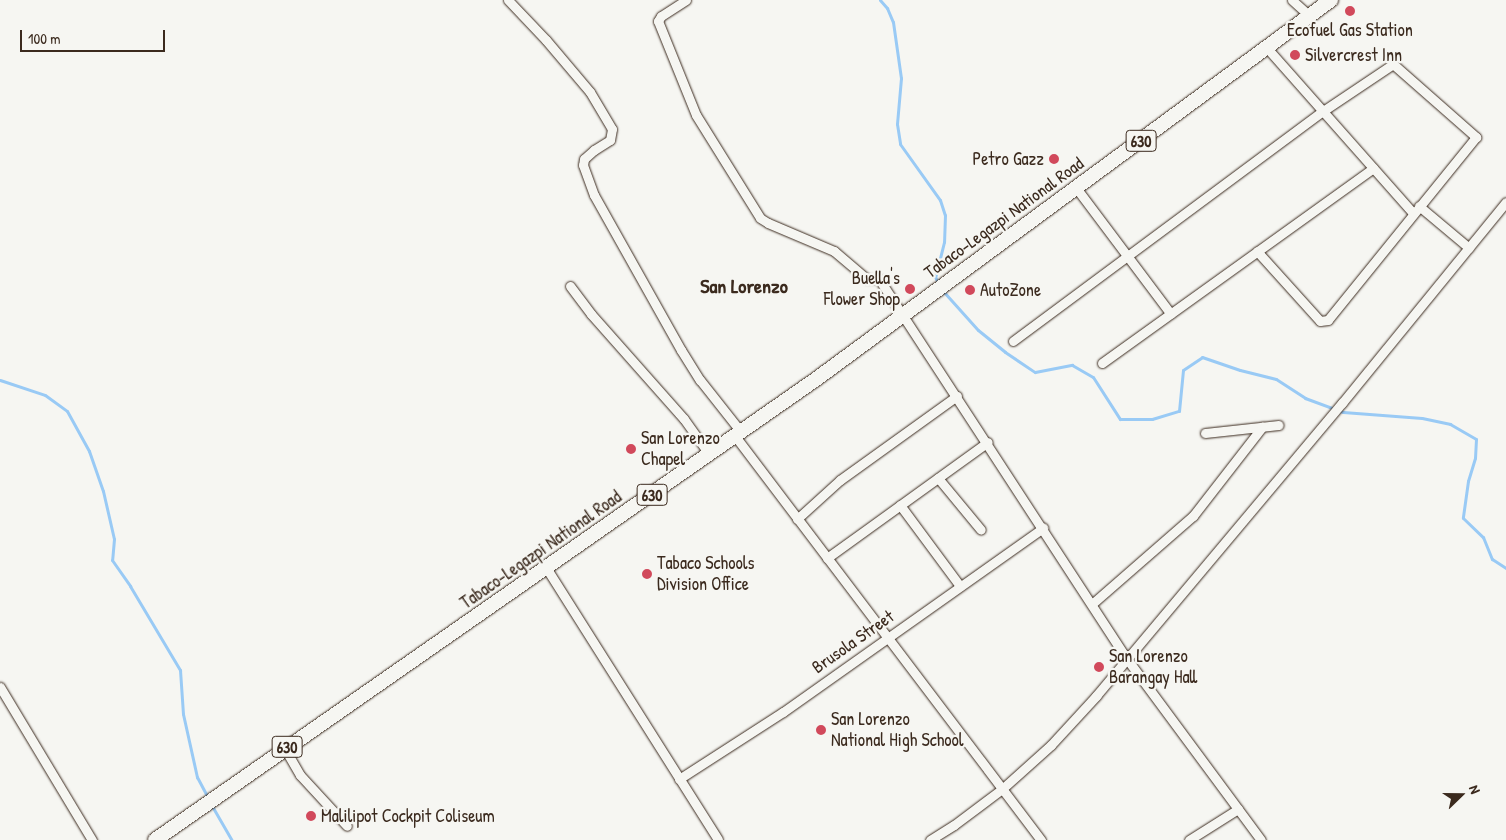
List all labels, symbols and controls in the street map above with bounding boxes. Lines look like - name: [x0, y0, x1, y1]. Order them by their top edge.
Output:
- marker: Ecofuel Gas Station: [1344, 5, 1356, 17]
- place label: Ecofuel Gas Station: [1287, 19, 1413, 41]
- scale bar: [22, 20, 168, 52]
- text: 100 m: [28, 28, 61, 49]
- place label: Silvercrest Inn: [1305, 44, 1402, 66]
- marker: Silvercrest Inn: [1289, 49, 1301, 61]
- road number: 630: [1125, 128, 1157, 154]
- place label: Petro Gazz: [973, 148, 1044, 170]
- street label: Tabaco-Legazpi National Road: [920, 153, 1088, 283]
- marker: Petro Gazz: [1048, 153, 1060, 165]
- place label: Buella's Flower Shop: [824, 268, 900, 310]
- district label: San Lorenzo: [700, 273, 788, 297]
- place label: AutoZone: [980, 279, 1041, 301]
- marker: Buella's Flower Shop: [904, 283, 916, 295]
- marker: AutoZone: [964, 284, 976, 296]
- place label: San Lorenzo Chapel: [641, 428, 720, 470]
- marker: San Lorenzo Chapel: [625, 443, 637, 455]
- road number: 630: [636, 482, 668, 508]
- street label: Tabaco-Legazpi National Road: [456, 486, 626, 614]
- place label: Tabaco Schools Division Office: [657, 553, 754, 596]
- marker: Tabaco Schools Division Office: [641, 568, 653, 580]
- street label: Brusola Street: [808, 606, 898, 678]
- place label: San Lorenzo Barangay Hall: [1109, 646, 1197, 689]
- marker: San Lorenzo Barangay Hall: [1093, 661, 1105, 673]
- place label: San Lorenzo National High School: [831, 709, 963, 752]
- marker: San Lorenzo National High School: [815, 724, 827, 736]
- road number: 630: [271, 734, 303, 760]
- north arrow: [1436, 770, 1486, 820]
- text: N: [1465, 782, 1486, 796]
- place label: Malilipot Cockpit Coliseum: [321, 805, 495, 827]
- marker: Malilipot Cockpit Coliseum: [305, 810, 317, 822]

